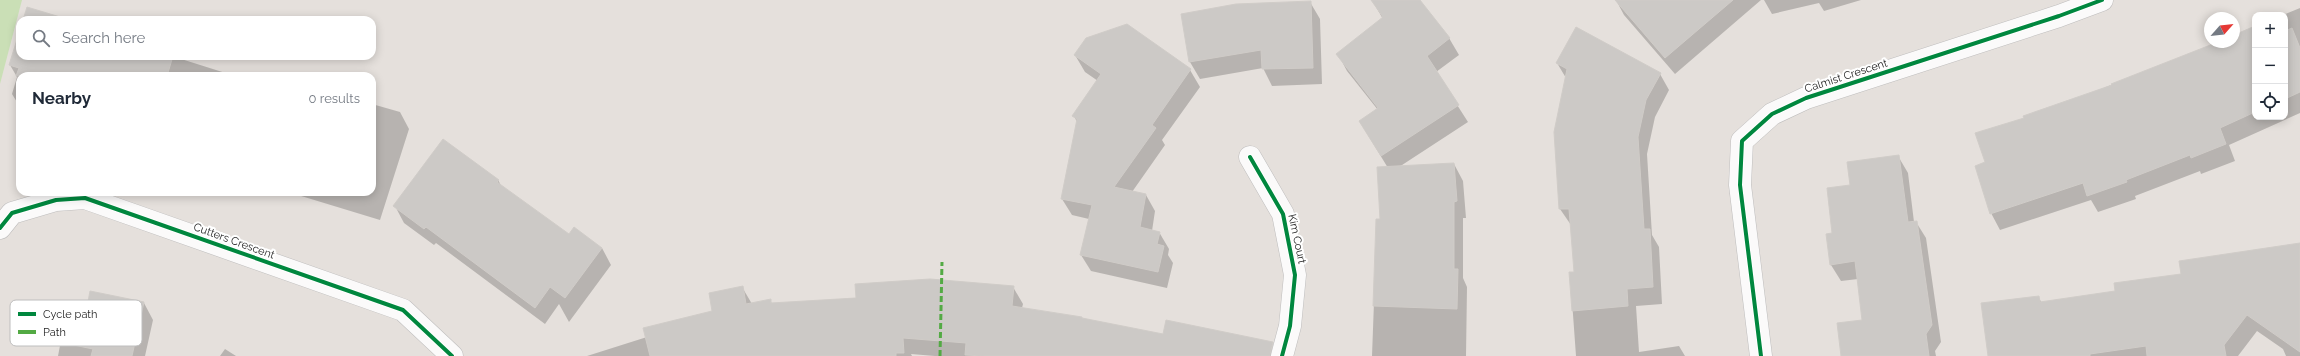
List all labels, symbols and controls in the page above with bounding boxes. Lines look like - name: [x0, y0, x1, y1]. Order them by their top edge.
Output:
- north arrow: [2204, 12, 2240, 48]
- map controls: [2252, 12, 2288, 120]
- button: +: [2252, 12, 2288, 48]
- search box: [16, 16, 376, 60]
- icon: search: [30, 27, 52, 49]
- text: Search here: [62, 29, 145, 47]
- button: −: [2252, 48, 2288, 84]
- street label: Calmist Crescent: [1803, 56, 1889, 96]
- button: locate: [2252, 84, 2288, 120]
- text: Nearby: [32, 88, 91, 108]
- text: 0 results: [309, 91, 360, 106]
- street label: Kim Court: [1285, 213, 1309, 265]
- street label: Cutters Crescent: [192, 220, 277, 262]
- legend: [10, 300, 142, 346]
- text: Cycle path: [43, 308, 97, 321]
- text: Path: [43, 326, 66, 339]

